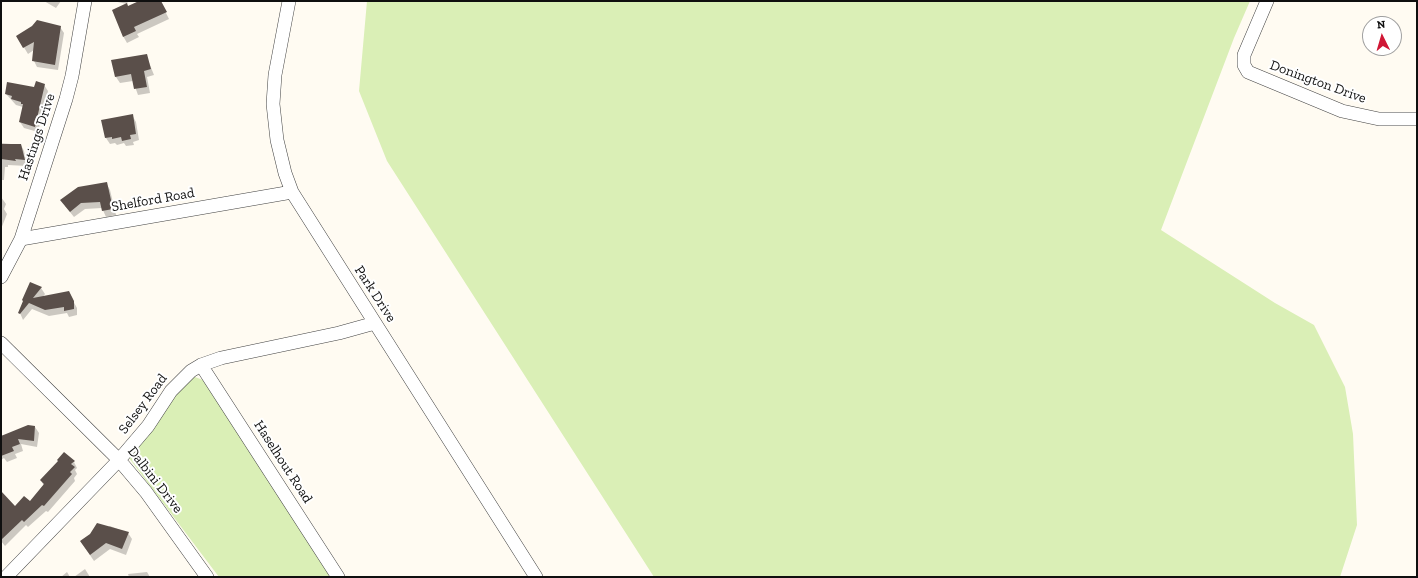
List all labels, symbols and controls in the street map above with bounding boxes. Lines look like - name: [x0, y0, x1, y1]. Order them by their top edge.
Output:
- north arrow: [1362, 16, 1402, 56]
- text: N: [1376, 18, 1386, 31]
- street label: Donington Drive: [1268, 57, 1368, 107]
- street label: Hastings Drive: [15, 91, 59, 183]
- street label: Shelford Road: [110, 184, 196, 216]
- street label: Park Drive: [351, 263, 399, 325]
- street label: Selsey Road: [115, 371, 171, 437]
- street label: Haselhout Road: [250, 418, 316, 506]
- street label: Dalbini Drive: [124, 443, 186, 517]

